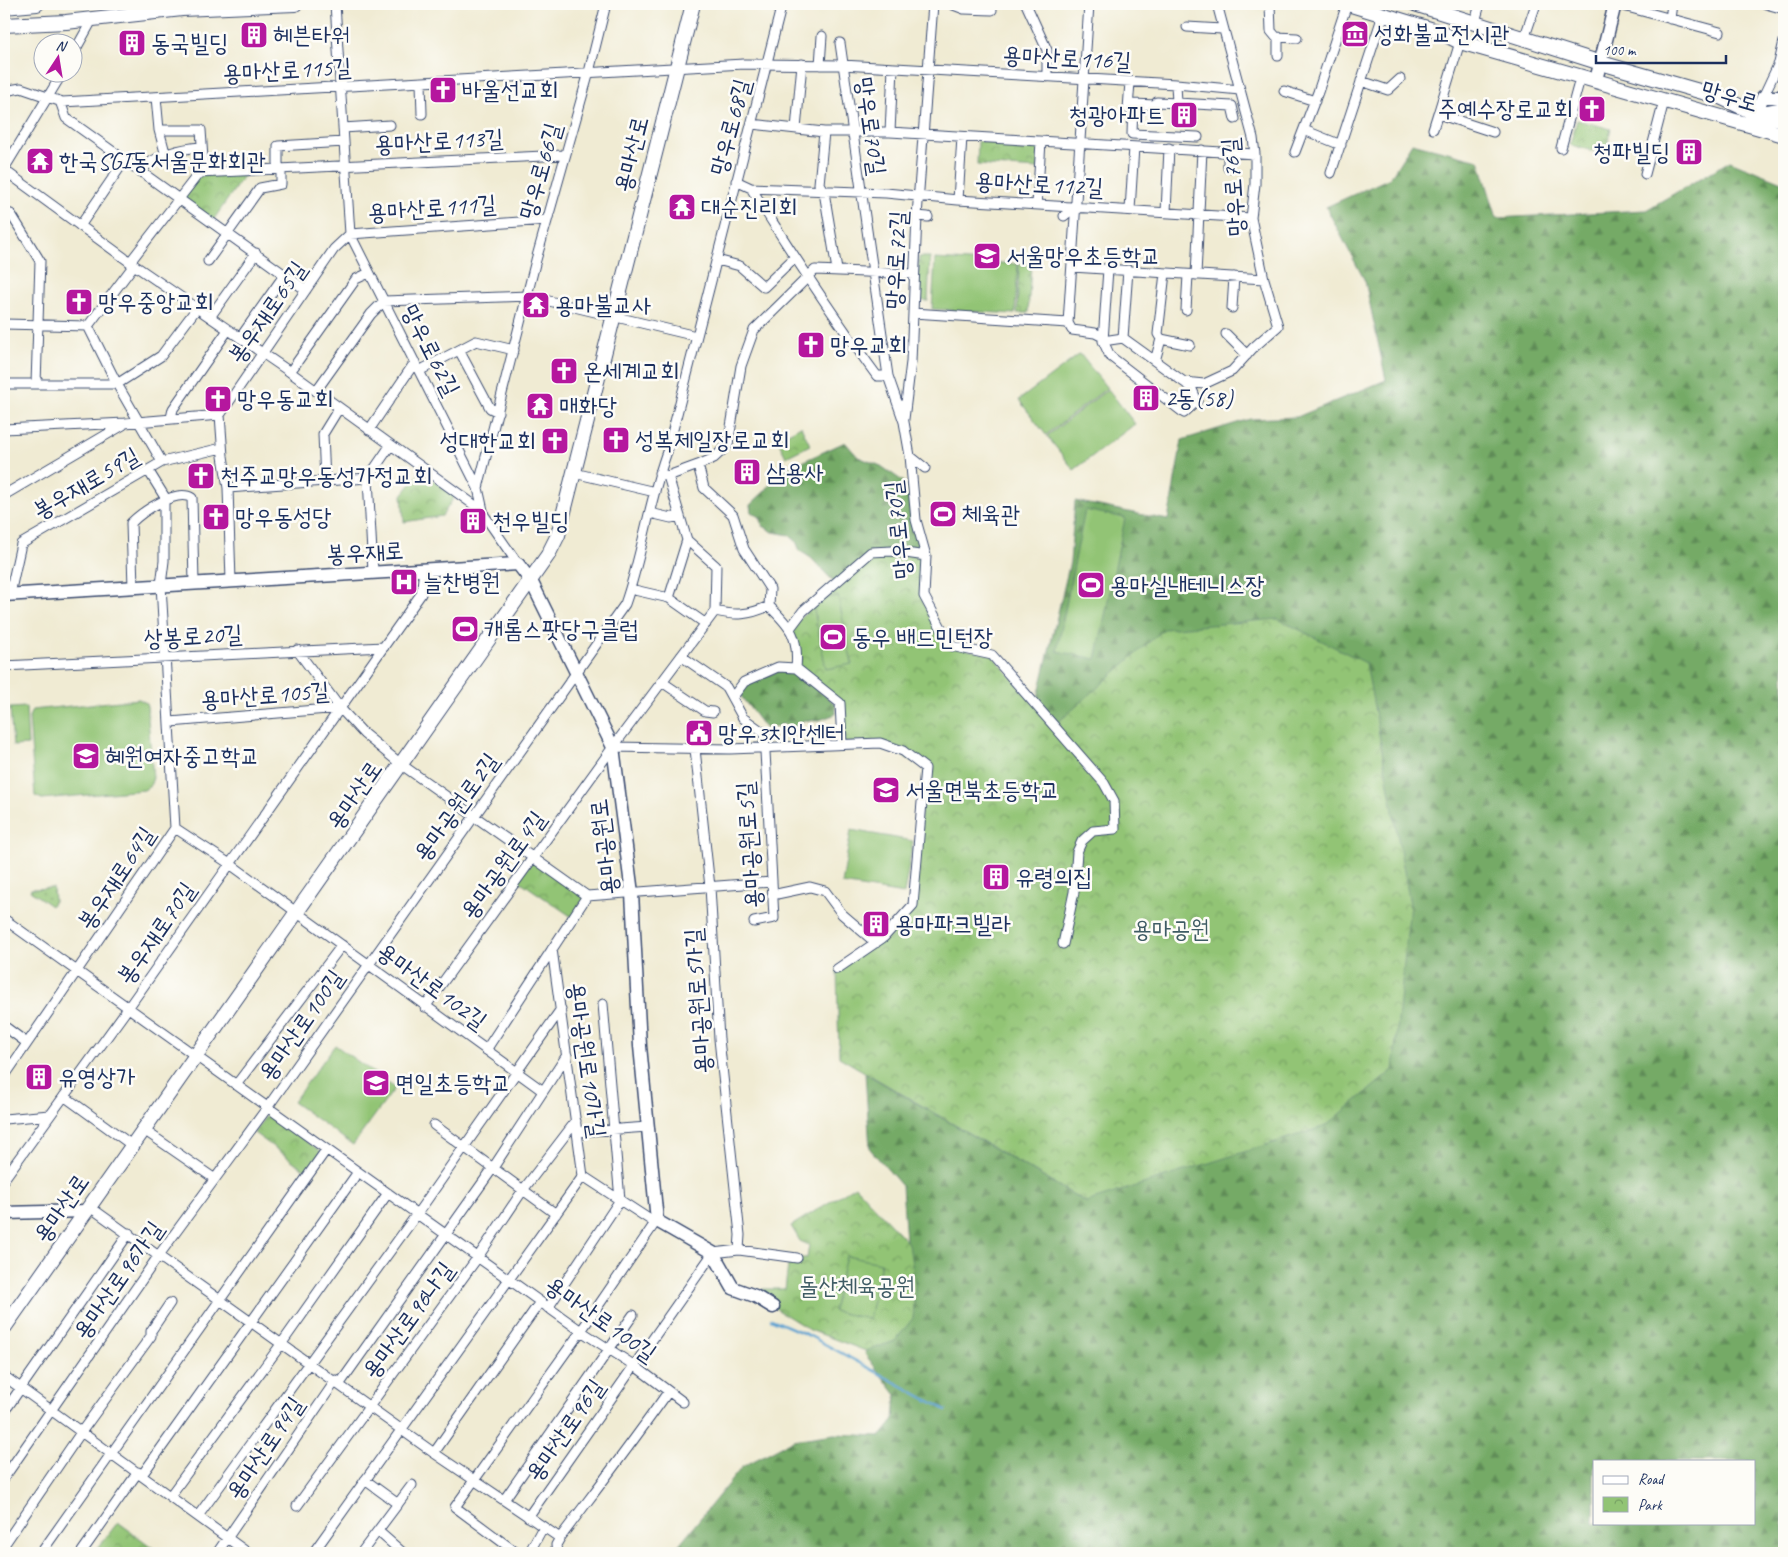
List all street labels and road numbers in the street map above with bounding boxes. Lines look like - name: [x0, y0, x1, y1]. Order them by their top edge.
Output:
- street label: 용마산로116길: [1002, 40, 1132, 76]
- street label: 용마산로115길: [222, 52, 352, 88]
- street label: 망우로: [1698, 74, 1762, 118]
- street label: 망우로68길: [703, 75, 757, 179]
- street label: 망우로70길: [849, 75, 893, 177]
- street label: 용마산로: [607, 113, 655, 195]
- street label: 망우로66길: [512, 119, 568, 223]
- street label: 용마산로113길: [374, 123, 504, 159]
- street label: 망우로76길: [1215, 137, 1251, 237]
- street label: 용마산로112길: [974, 166, 1104, 202]
- street label: 용마산로111길: [367, 189, 497, 227]
- street label: 망우로72길: [878, 210, 914, 310]
- street label: 봉우재로65길: [221, 255, 313, 369]
- street label: 망우로62길: [395, 299, 467, 401]
- street label: 봉우재로59길: [27, 440, 145, 526]
- street label: 망우로70길: [878, 479, 918, 581]
- street label: 봉우재로: [326, 535, 404, 569]
- street label: 상봉로20길: [143, 618, 243, 654]
- street label: 용마산로105길: [200, 676, 330, 714]
- street label: 용마공원로2길: [407, 747, 505, 867]
- street label: 용마산로: [320, 755, 388, 835]
- street label: 용마공원로5길: [730, 781, 768, 909]
- street label: 용마공원로: [583, 797, 625, 897]
- street label: 용마공원로4길: [454, 805, 552, 925]
- street label: 봉우재로64길: [71, 821, 161, 935]
- street label: 봉우재로70길: [110, 876, 202, 990]
- street label: 용마공원로5가길: [678, 927, 718, 1075]
- street label: 용마산로102길: [371, 936, 493, 1036]
- street label: 용마산로100길: [252, 964, 350, 1086]
- street label: 용마공원로10가길: [561, 980, 613, 1140]
- street label: 용마산로: [27, 1168, 95, 1248]
- street label: 용마산로96가길: [66, 1215, 170, 1345]
- street label: 용마산로96나길: [355, 1256, 461, 1384]
- street label: 용마산로100길: [540, 1270, 662, 1368]
- street label: 용마산로96길: [519, 1373, 611, 1487]
- street label: 용마산로94길: [220, 1391, 310, 1505]

